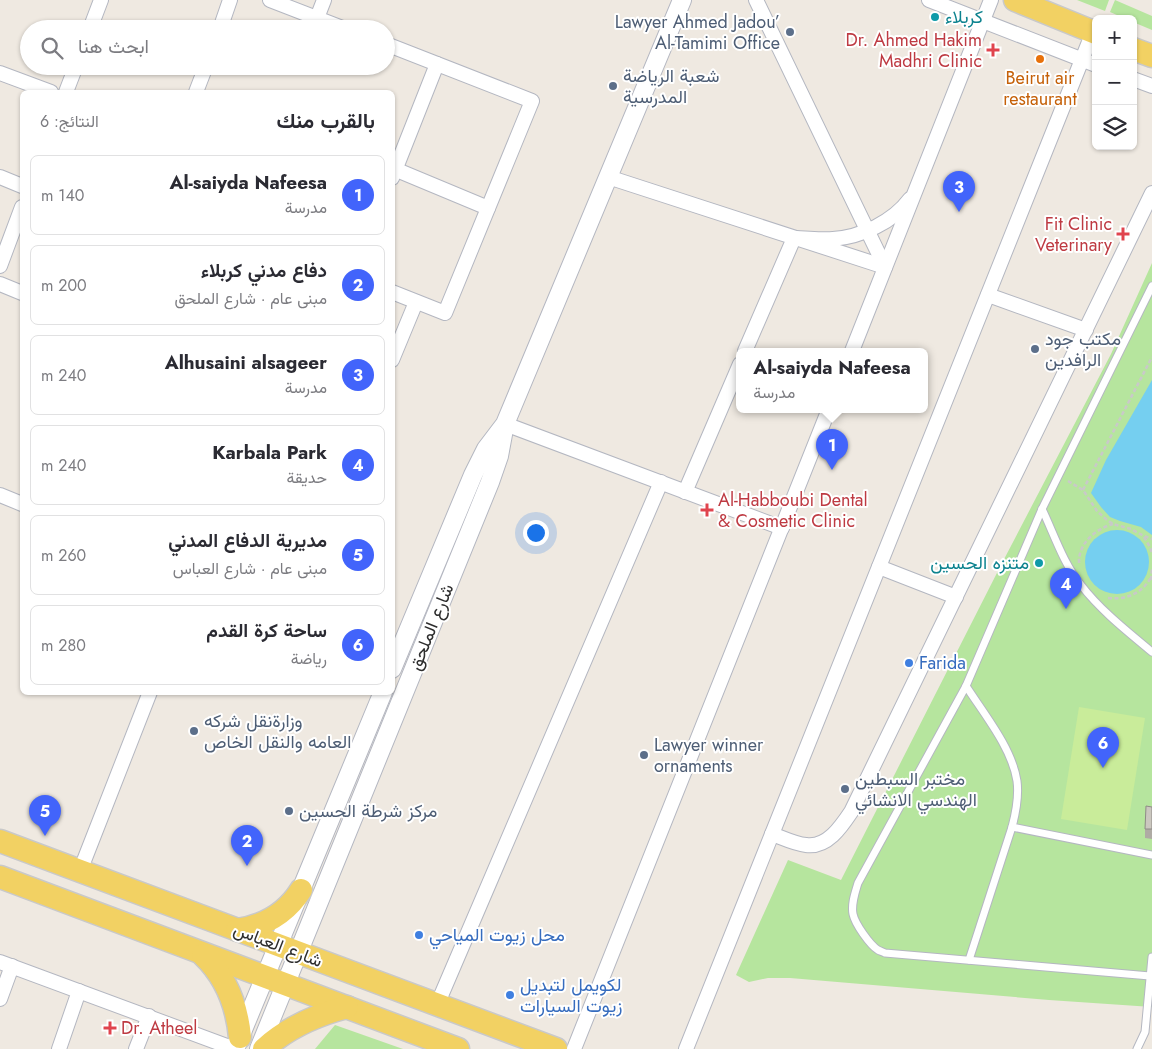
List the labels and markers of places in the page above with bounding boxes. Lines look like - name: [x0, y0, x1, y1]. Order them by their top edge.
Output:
- place label: كربلاء: [945, 4, 983, 30]
- place label: Lawyer Ahmed Jadou’ Al-Tamimi Office: [615, 9, 780, 56]
- marker: كربلاء: [929, 11, 941, 23]
- marker: Lawyer Ahmed Jadou’ Al-Tamimi Office: [784, 26, 796, 38]
- place label: Dr. Ahmed Hakim Madhri Clinic: [845, 27, 982, 74]
- marker: Dr. Ahmed Hakim Madhri Clinic: [986, 43, 1000, 57]
- marker: Beirut air restaurant: [1034, 53, 1046, 65]
- place label: شعبة الرياضة المدرسية: [623, 63, 720, 110]
- place label: Beirut air restaurant: [1003, 65, 1077, 112]
- marker: شعبة الرياضة المدرسية: [607, 80, 619, 92]
- pin: 3: [943, 171, 975, 212]
- place label: Fit Clinic Veterinary: [1035, 211, 1112, 258]
- marker: Fit Clinic Veterinary: [1116, 227, 1130, 241]
- place label: مكتب جود الرافدين: [1045, 326, 1121, 373]
- marker: مكتب جود الرافدين: [1029, 343, 1041, 355]
- pin: 1: [816, 429, 848, 470]
- place label: Al-Habboubi Dental & Cosmetic Clinic: [718, 487, 868, 534]
- marker: Al-Habboubi Dental & Cosmetic Clinic: [700, 503, 714, 517]
- place label: متنزه الحسين: [930, 550, 1029, 576]
- marker: متنزه الحسين: [1033, 557, 1045, 569]
- pin: 4: [1050, 568, 1082, 609]
- place label: Farida: [919, 650, 966, 676]
- marker: Farida: [903, 657, 915, 669]
- place label: وزارةنقل شركه العامه والنقل الخاص: [204, 708, 351, 755]
- marker: وزارةنقل شركه العامه والنقل الخاص: [188, 725, 200, 737]
- pin: 6: [1087, 727, 1119, 768]
- place label: Lawyer winner ornaments: [654, 732, 764, 779]
- marker: Lawyer winner ornaments: [638, 749, 650, 761]
- place label: مختبر السبطين الهندسي الانشائي: [855, 766, 977, 815]
- marker: مختبر السبطين الهندسي الانشائي: [839, 783, 851, 795]
- pin: 5: [29, 795, 61, 836]
- place label: مركز شرطة الحسين: [299, 798, 437, 824]
- marker: مركز شرطة الحسين: [283, 805, 295, 817]
- pin: 2: [231, 825, 263, 866]
- place label: محل زيوت المياحي: [429, 922, 565, 950]
- marker: محل زيوت المياحي: [413, 929, 425, 941]
- place label: لكويمل لتبديل زيوت السيارات: [520, 972, 623, 1019]
- marker: لكويمل لتبديل زيوت السيارات: [504, 989, 516, 1001]
- place label: Dr. Atheel: [121, 1015, 197, 1041]
- marker: Dr. Atheel: [103, 1021, 117, 1035]

